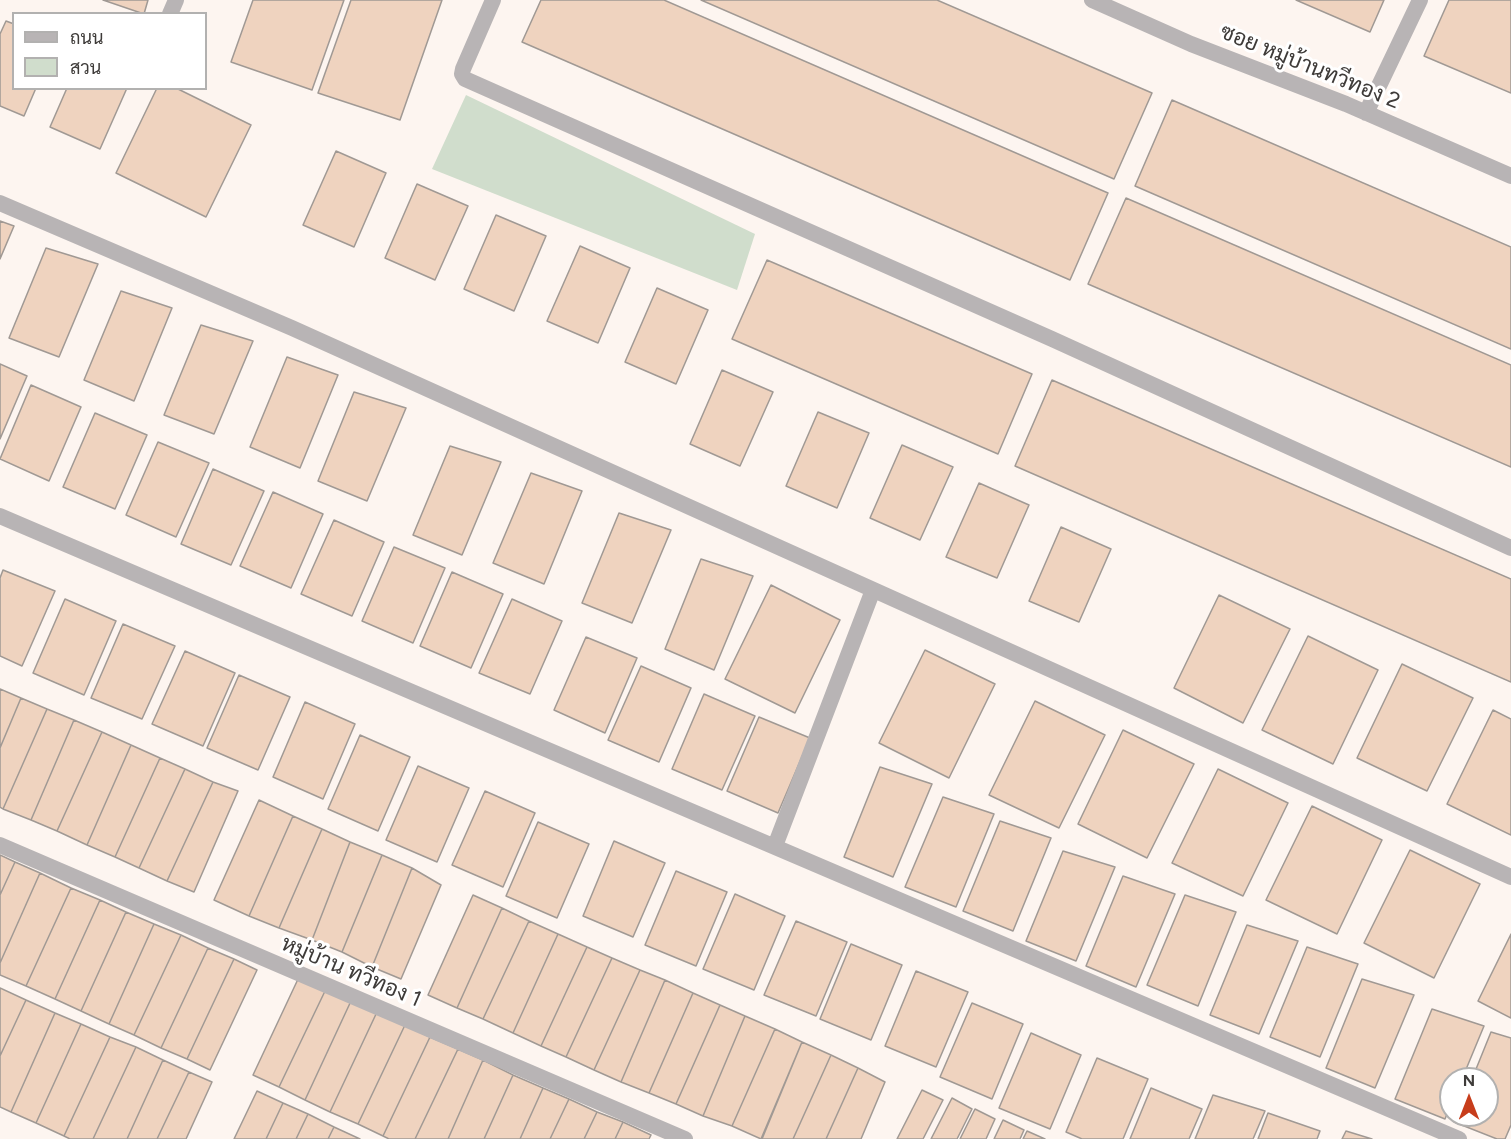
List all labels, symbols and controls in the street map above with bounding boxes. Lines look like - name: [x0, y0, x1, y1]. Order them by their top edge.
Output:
- legend: [12, 12, 207, 90]
- street label: ซอย หมู่บ้านทวีทอง 2: [1216, 19, 1404, 115]
- text: ถนน: [70, 27, 103, 49]
- text: สวน: [70, 57, 101, 79]
- street label: หมู่บ้าน ทวีทอง 1: [277, 931, 425, 1013]
- north arrow: [1439, 1067, 1499, 1127]
- text: N: [1463, 1071, 1475, 1090]

